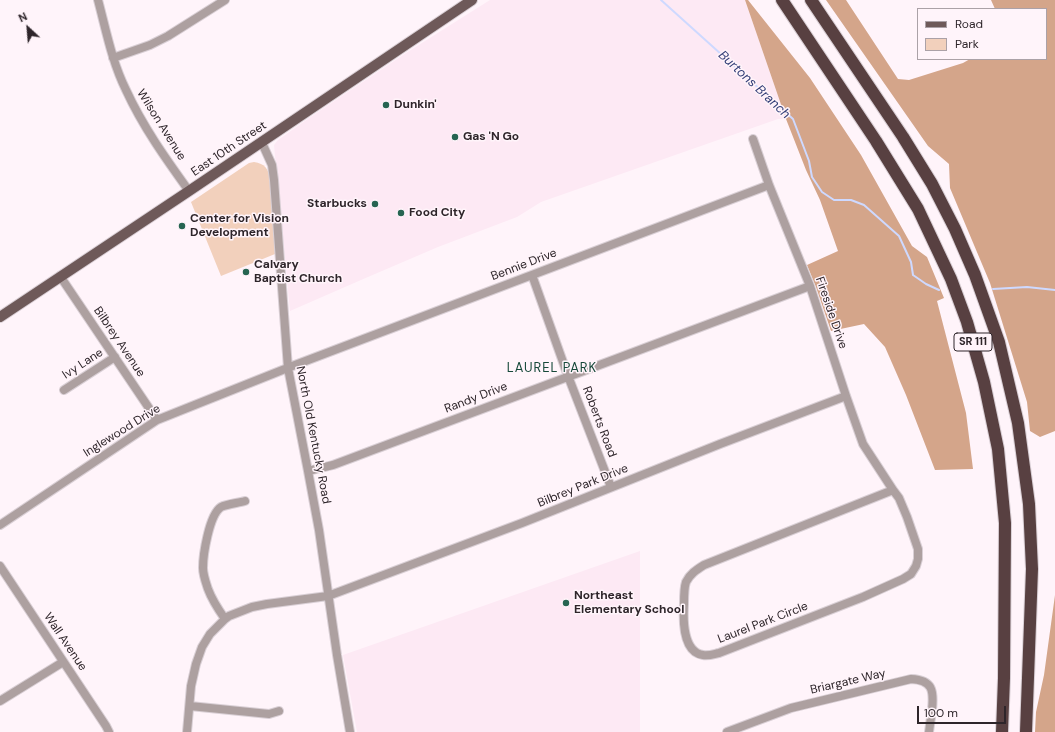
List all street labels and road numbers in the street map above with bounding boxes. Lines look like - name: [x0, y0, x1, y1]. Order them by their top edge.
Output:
- street label: Wilson Avenue: [133, 87, 189, 163]
- street label: East 10th Street: [189, 119, 269, 179]
- street label: Bennie Drive: [489, 246, 559, 284]
- street label: Fireside Drive: [812, 275, 850, 351]
- street label: Bilbrey Avenue: [90, 304, 148, 380]
- road number: SR 111: [954, 333, 992, 351]
- street label: Ivy Lane: [60, 346, 106, 382]
- street label: North Old Kentucky Road: [293, 365, 333, 505]
- street label: Randy Drive: [443, 379, 509, 417]
- street label: Roberts Road: [579, 385, 619, 459]
- street label: Inglewood Drive: [81, 402, 163, 460]
- street label: Bilbrey Park Drive: [536, 461, 630, 511]
- street label: Laurel Park Circle: [716, 599, 810, 647]
- street label: Wall Avenue: [40, 610, 90, 674]
- street label: Briargate Way: [809, 666, 887, 698]

